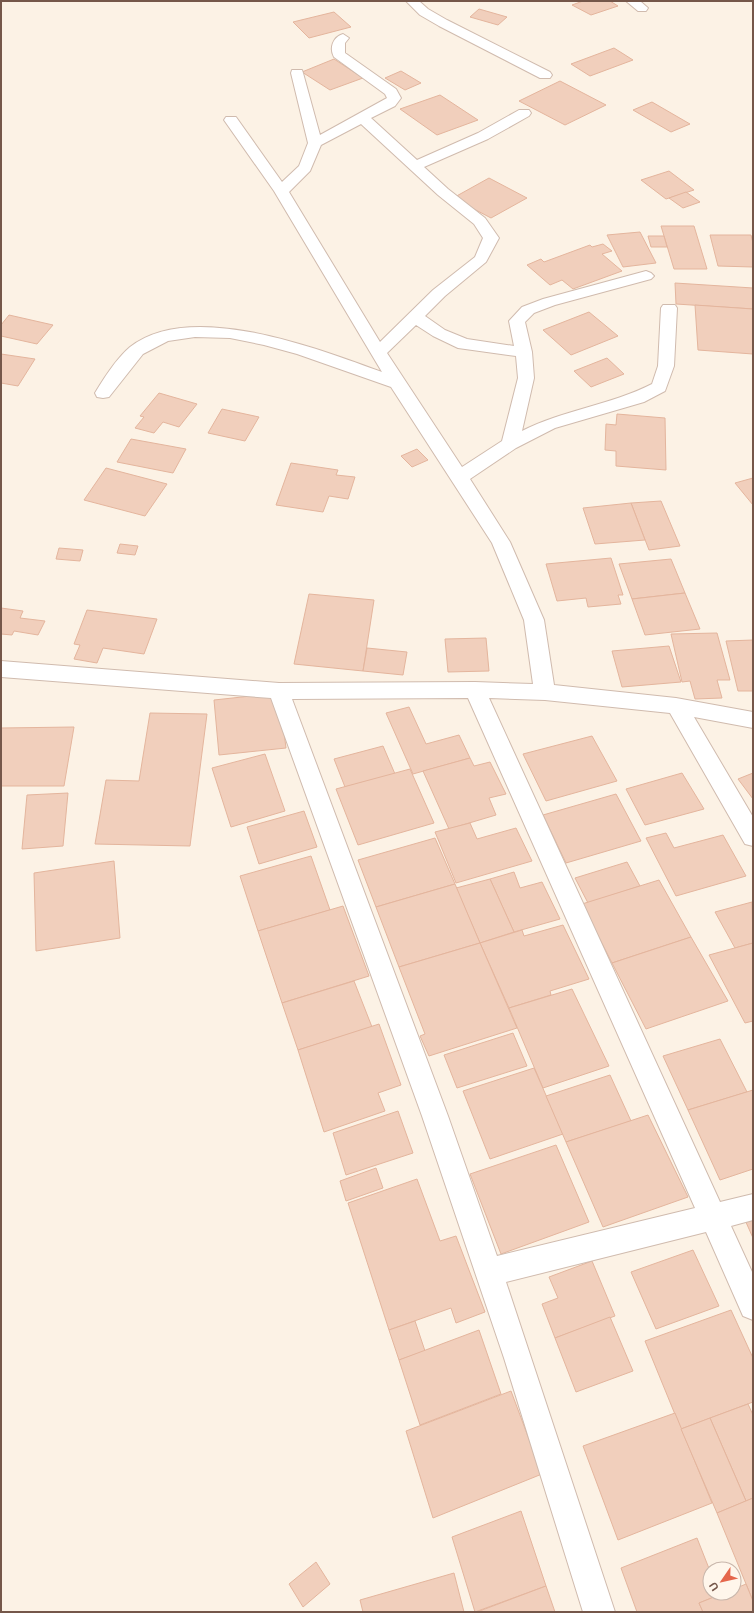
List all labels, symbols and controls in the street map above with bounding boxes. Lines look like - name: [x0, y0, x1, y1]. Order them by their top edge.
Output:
- north arrow: [702, 1561, 742, 1601]
- text: U: [706, 1580, 721, 1593]

